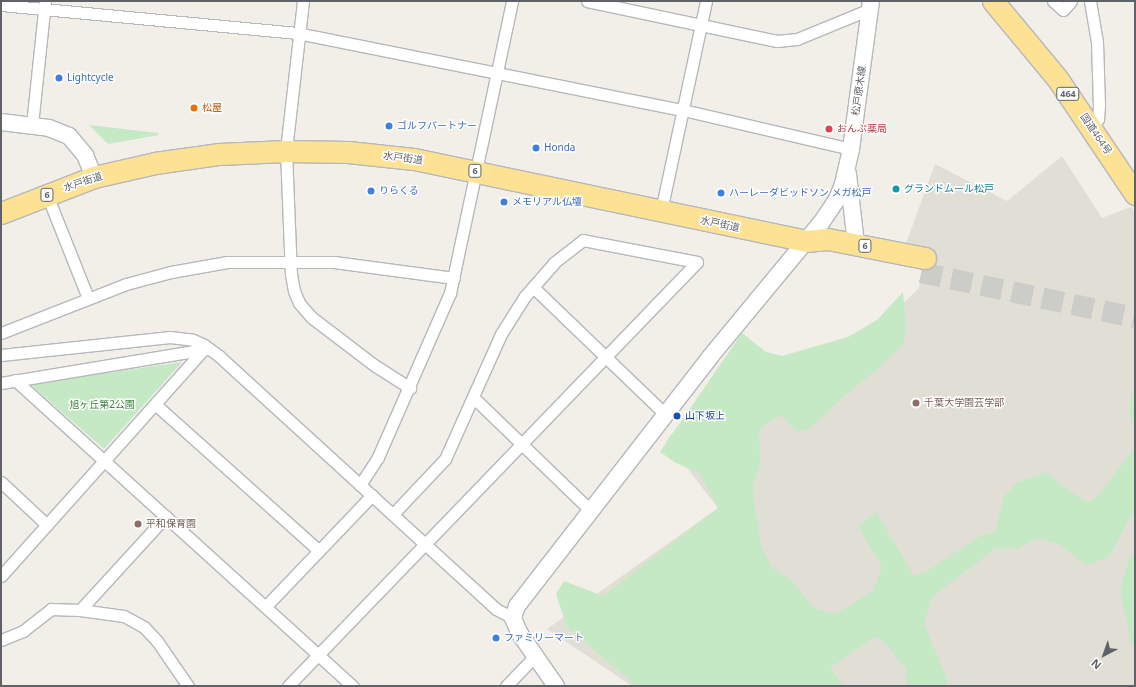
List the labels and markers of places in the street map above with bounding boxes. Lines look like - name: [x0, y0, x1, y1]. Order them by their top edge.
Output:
- place label: Lightcycle: [67, 72, 114, 84]
- marker: Lightcycle: [54, 73, 64, 83]
- place label: 松屋: [202, 102, 222, 114]
- marker: 松屋: [189, 103, 199, 113]
- place label: ゴルフパートナー: [397, 120, 477, 132]
- marker: ゴルフパートナー: [384, 121, 394, 131]
- place label: おんぷ薬局: [837, 123, 887, 135]
- marker: おんぷ薬局: [824, 124, 834, 134]
- place label: Honda: [544, 142, 575, 154]
- marker: Honda: [531, 143, 541, 153]
- place label: グランドムール松戸: [904, 183, 994, 195]
- marker: グランドムール松戸: [891, 184, 901, 194]
- place label: りらくる: [379, 185, 419, 197]
- marker: りらくる: [366, 186, 376, 196]
- place label: ハーレーダビッドソン メガ松戸: [729, 187, 872, 199]
- marker: ハーレーダビッドソン メガ松戸: [716, 188, 726, 198]
- place label: メモリアル仏壇: [512, 196, 582, 208]
- marker: メモリアル仏壇: [499, 197, 509, 207]
- place label: 千葉大学園芸学部: [924, 397, 1004, 409]
- marker: 千葉大学園芸学部: [911, 398, 921, 408]
- place label: 山下坂上: [685, 410, 725, 422]
- marker: 山下坂上: [672, 411, 682, 421]
- place label: 平和保育園: [146, 518, 196, 530]
- marker: 平和保育園: [133, 519, 143, 529]
- place label: ファミリーマート: [504, 632, 584, 644]
- marker: ファミリーマート: [491, 633, 501, 643]

